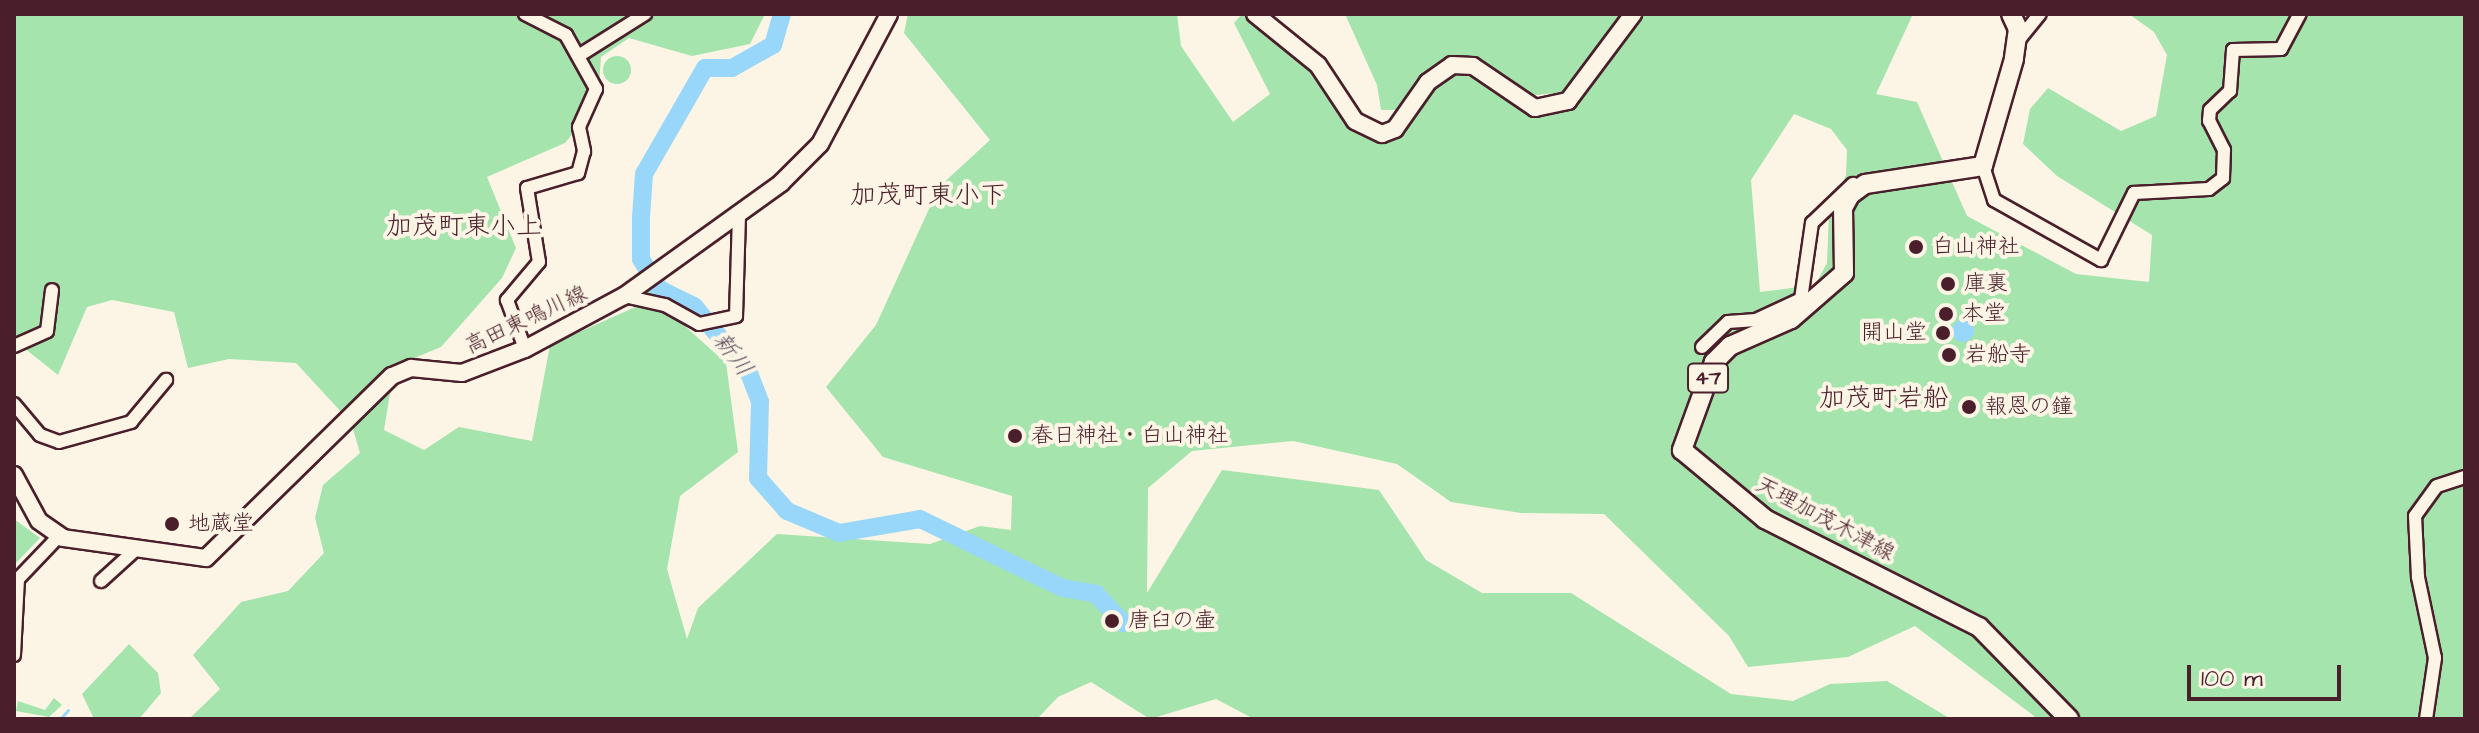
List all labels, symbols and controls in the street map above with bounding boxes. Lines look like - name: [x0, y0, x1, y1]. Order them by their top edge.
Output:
- district label: 加茂町東小下: [850, 180, 1006, 212]
- district label: 加茂町東小上: [386, 211, 542, 243]
- place label: 白山神社: [1932, 234, 2020, 260]
- marker: 白山神社: [1907, 238, 1925, 256]
- place label: 庫裏: [1964, 271, 2008, 297]
- marker: 庫裏: [1939, 275, 1957, 293]
- street label: 高田東鳴川線: [461, 280, 591, 360]
- place label: 本堂: [1962, 301, 2006, 327]
- marker: 本堂: [1937, 305, 1955, 323]
- place label: 開山堂: [1861, 320, 1927, 346]
- marker: 開山堂: [1934, 324, 1952, 342]
- water label: 新川: [706, 327, 758, 383]
- place label: 岩船寺: [1965, 342, 2031, 368]
- marker: 岩船寺: [1940, 346, 1958, 364]
- road number: 47: [1686, 362, 1730, 394]
- district label: 加茂町岩船: [1819, 383, 1949, 415]
- place label: 報恩の鐘: [1985, 394, 2073, 420]
- marker: 報恩の鐘: [1960, 398, 1978, 416]
- place label: 春日神社・白山神社: [1031, 423, 1229, 449]
- marker: 春日神社・白山神社: [1006, 427, 1024, 445]
- street label: 天理加茂木津線: [1751, 471, 1899, 567]
- place label: 地蔵堂: [188, 511, 254, 537]
- marker: 地蔵堂: [163, 515, 181, 533]
- place label: 唐臼の壷: [1128, 608, 1216, 634]
- marker: 唐臼の壷: [1103, 612, 1121, 630]
- scale bar: [2191, 649, 2345, 699]
- text: 100 m: [2201, 662, 2263, 696]

